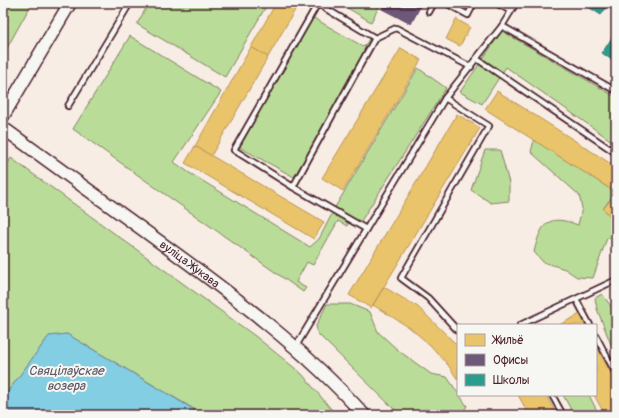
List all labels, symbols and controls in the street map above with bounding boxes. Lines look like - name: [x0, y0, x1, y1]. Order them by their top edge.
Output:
- street label: вуліца Жукава: [157, 237, 223, 292]
- legend: [457, 324, 597, 396]
- text: Жильё: [491, 333, 524, 348]
- text: Офисы: [493, 353, 529, 368]
- water label: Свяцілаўскае возера: [28, 363, 105, 394]
- text: Школы: [493, 373, 530, 388]

